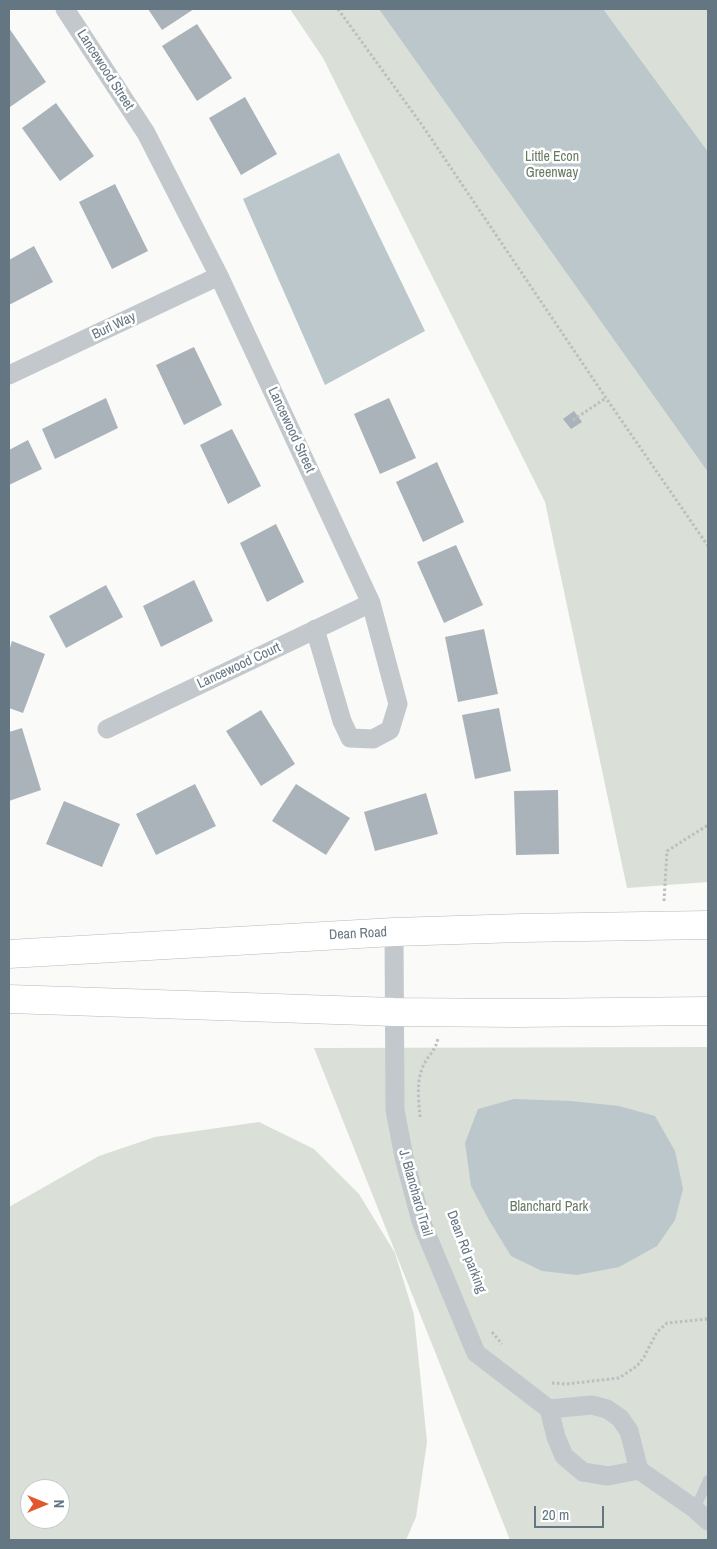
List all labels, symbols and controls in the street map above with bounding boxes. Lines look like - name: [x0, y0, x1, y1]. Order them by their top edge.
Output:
- street label: Lancewood Street: [73, 27, 137, 113]
- park label: Little Econ Greenway: [525, 149, 579, 182]
- street label: Burl Way: [90, 309, 138, 343]
- street label: Lancewood Street: [264, 385, 318, 475]
- street label: Lancewood Court: [195, 639, 283, 693]
- street label: Dean Road: [329, 924, 387, 944]
- street label: J. Blanchard Trail: [395, 1148, 435, 1238]
- park label: Blanchard Park: [510, 1199, 588, 1215]
- street label: Dean Rd parking: [443, 1208, 489, 1296]
- north arrow: [20, 1479, 70, 1529]
- scale bar: [537, 1496, 607, 1528]
- text: N: [50, 1500, 68, 1508]
- text: 20 m: [542, 1504, 569, 1525]

